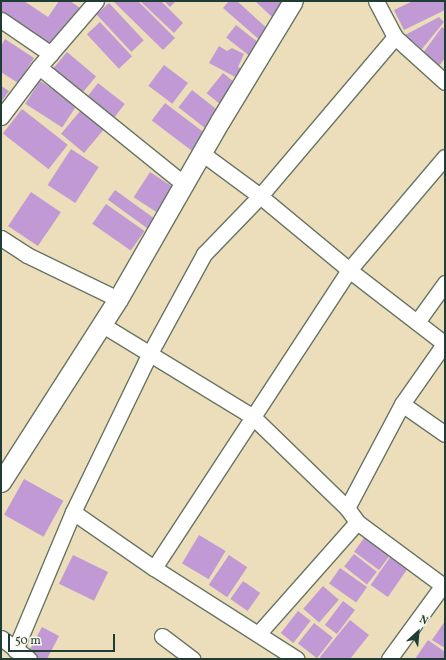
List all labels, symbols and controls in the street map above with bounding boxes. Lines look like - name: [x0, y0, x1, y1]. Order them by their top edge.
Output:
- north arrow: [398, 612, 438, 652]
- text: N: [417, 612, 430, 629]
- scale bar: [10, 626, 117, 652]
- text: 50 m: [15, 633, 41, 649]

